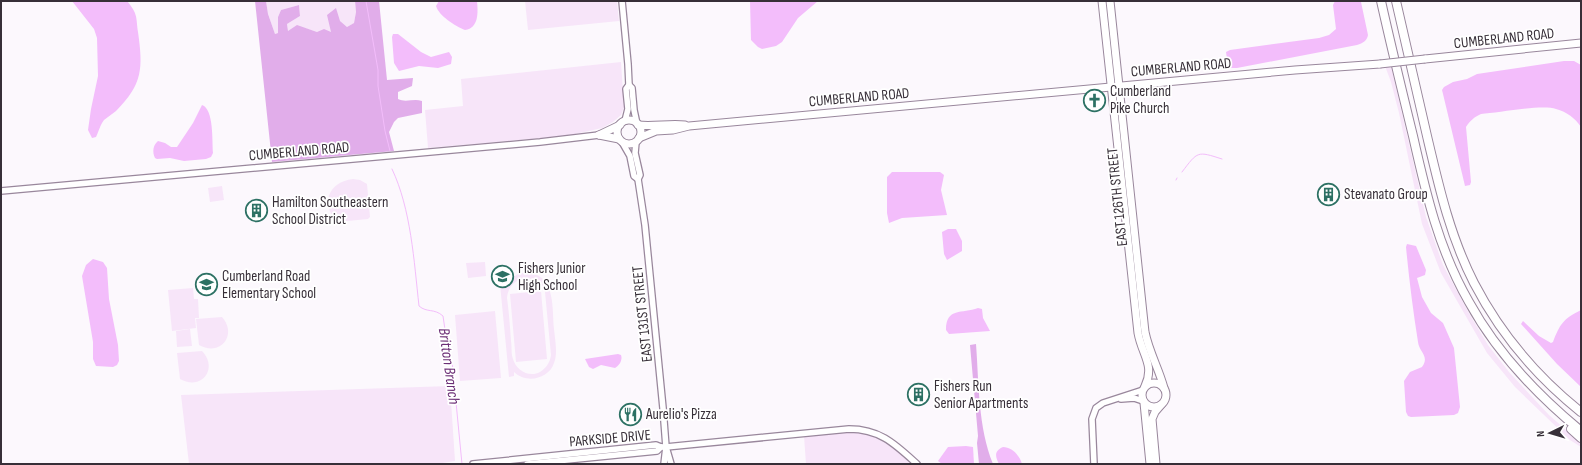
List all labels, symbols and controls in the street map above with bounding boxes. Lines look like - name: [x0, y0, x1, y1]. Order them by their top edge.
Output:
- street label: CUMBERLAND ROAD: [1453, 24, 1555, 53]
- street label: CUMBERLAND ROAD: [1130, 54, 1232, 81]
- place label: Cumberland Pike Church: [1110, 82, 1171, 118]
- street label: CUMBERLAND ROAD: [808, 84, 910, 111]
- church icon: Cumberland Pike Church: [1082, 87, 1108, 113]
- street label: CUMBERLAND ROAD: [248, 138, 350, 165]
- street label: EAST 126TH STREET: [1103, 147, 1132, 247]
- building icon: Stevanato Group: [1315, 181, 1341, 207]
- place label: Stevanato Group: [1344, 185, 1428, 204]
- place label: Hamilton Southeastern School District: [272, 193, 388, 229]
- building icon: Hamilton Southeastern School District: [244, 198, 270, 224]
- place label: Fishers Junior High School: [518, 259, 586, 295]
- school or university icon: Fishers Junior High School: [489, 264, 515, 290]
- street label: EAST 131ST STREET: [628, 265, 657, 363]
- place label: Cumberland Road Elementary School: [222, 267, 316, 303]
- school or university icon: Cumberland Road Elementary School: [193, 272, 219, 298]
- water label: Britton Branch: [434, 327, 463, 406]
- place label: Fishers Run Senior Apartments: [934, 377, 1028, 413]
- building icon: Fishers Run Senior Apartments: [906, 382, 932, 408]
- restaurant icon: Aurelio's Pizza: [617, 401, 643, 427]
- place label: Aurelio's Pizza: [645, 405, 717, 424]
- north arrow: [1530, 413, 1570, 453]
- street label: PARKSIDE DRIVE: [568, 425, 652, 452]
- text: N: [1534, 430, 1547, 437]

